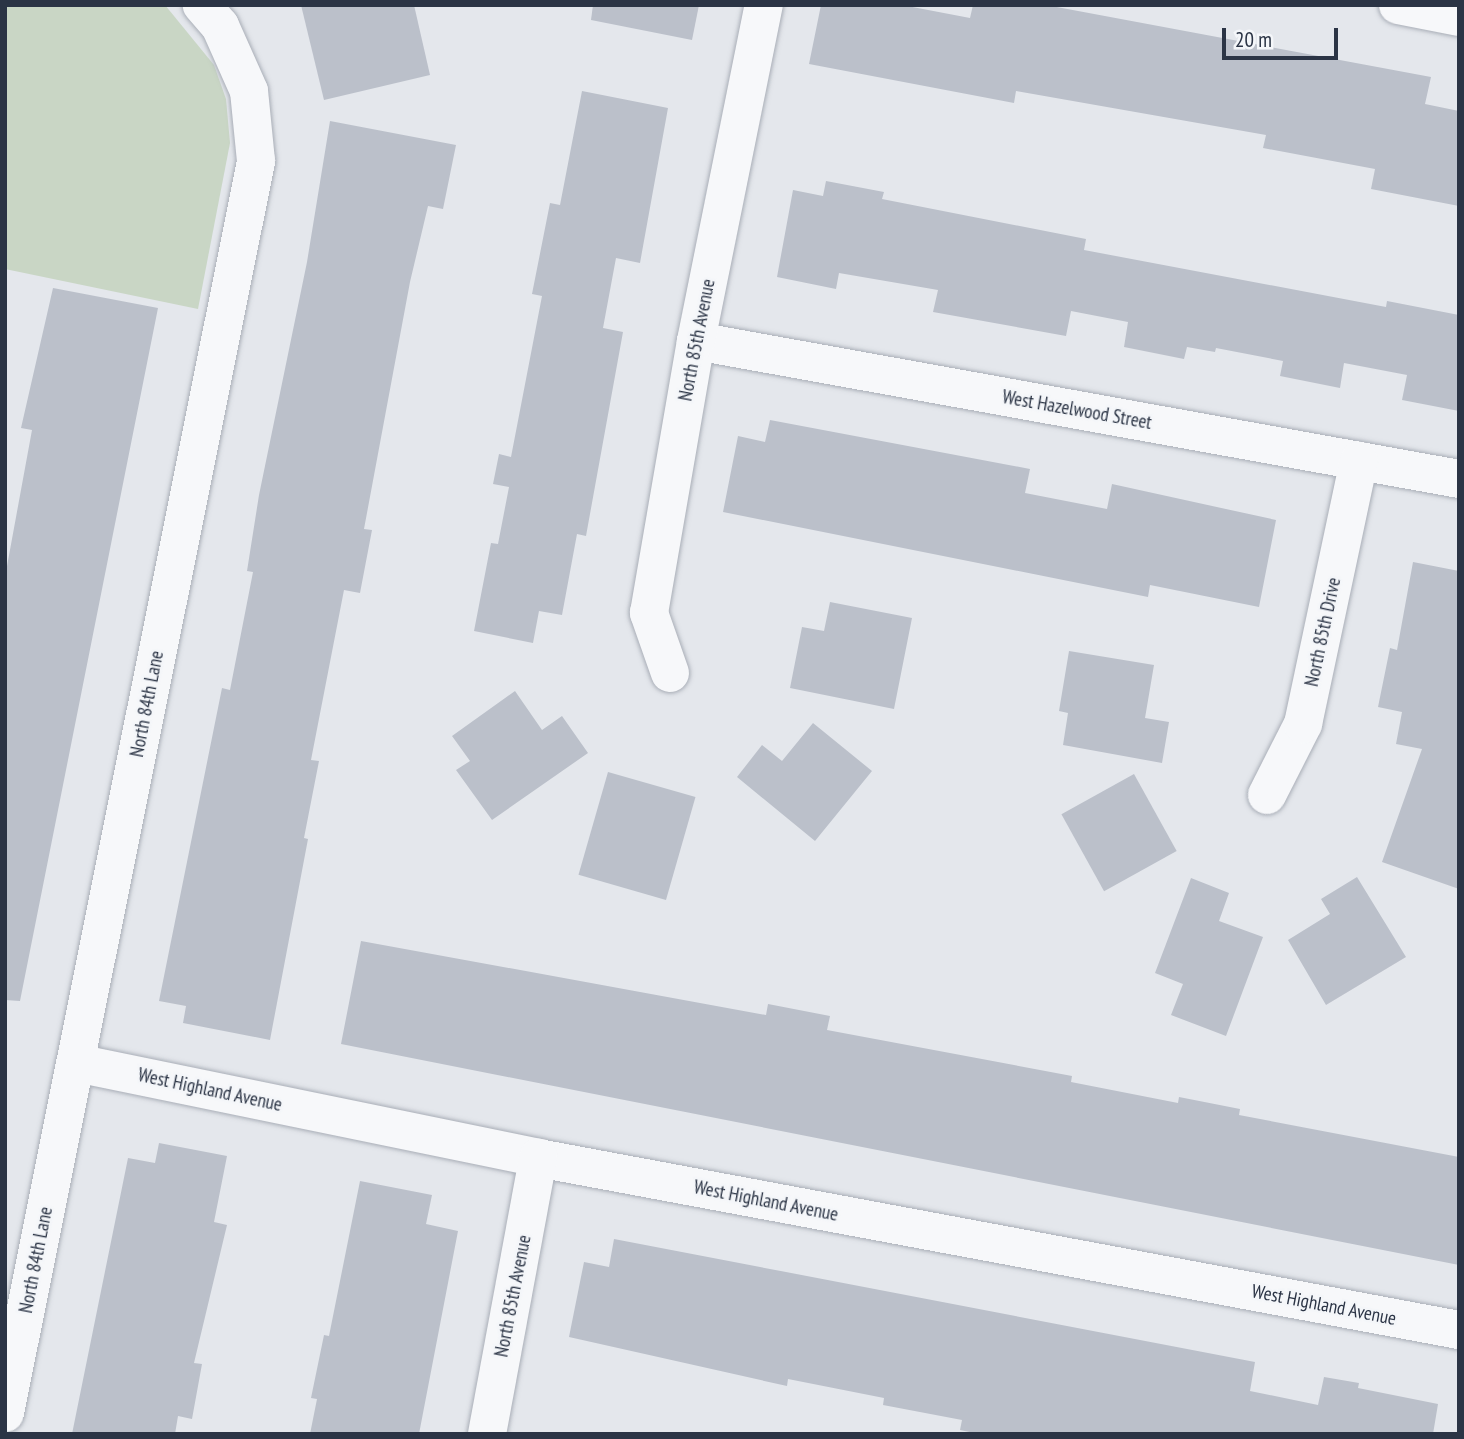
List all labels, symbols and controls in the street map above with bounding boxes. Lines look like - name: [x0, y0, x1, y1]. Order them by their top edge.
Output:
- scale bar: [1226, 14, 1342, 58]
- text: 20 m: [1235, 26, 1272, 53]
- street label: North 85th Avenue: [674, 277, 720, 403]
- street label: West Hazelwood Street: [1001, 386, 1153, 434]
- street label: North 85th Drive: [1300, 575, 1346, 689]
- street label: North 84th Lane: [126, 649, 168, 759]
- street label: West Highland Avenue: [136, 1064, 284, 1116]
- street label: West Highland Avenue: [692, 1176, 840, 1226]
- street label: North 84th Lane: [15, 1205, 57, 1315]
- street label: North 85th Avenue: [490, 1233, 536, 1359]
- street label: West Highland Avenue: [1250, 1280, 1398, 1330]

